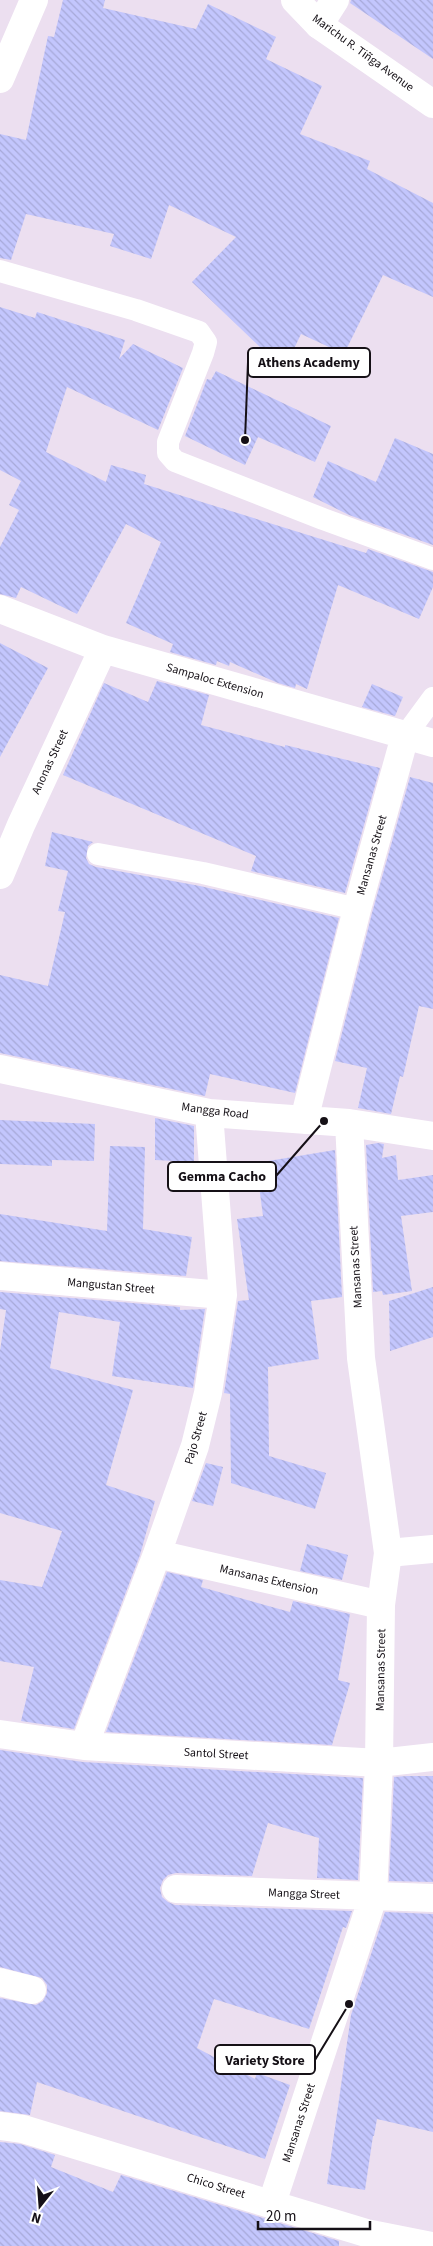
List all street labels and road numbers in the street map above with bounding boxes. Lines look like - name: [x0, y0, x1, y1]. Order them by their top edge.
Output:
- street label: Marichu R. Tiñga Avenue: [309, 10, 417, 96]
- street label: Sampaloc Extension: [164, 659, 266, 703]
- street label: Anonas Street: [28, 727, 72, 797]
- street label: Mansanas Street: [352, 813, 392, 897]
- street label: Mangga Road: [180, 1098, 250, 1124]
- street label: Mansanas Street: [345, 1225, 367, 1309]
- street label: Mangustan Street: [67, 1274, 155, 1298]
- street label: Pajo Street: [180, 1410, 212, 1466]
- street label: Mansanas Extension: [218, 1560, 320, 1600]
- street label: Mansanas Street: [372, 1629, 390, 1711]
- street label: Santol Street: [183, 1744, 249, 1764]
- street label: Mangga Street: [268, 1884, 340, 1904]
- street label: Mansanas Street: [278, 2081, 320, 2165]
- street label: Chico Street: [185, 2169, 247, 2203]

